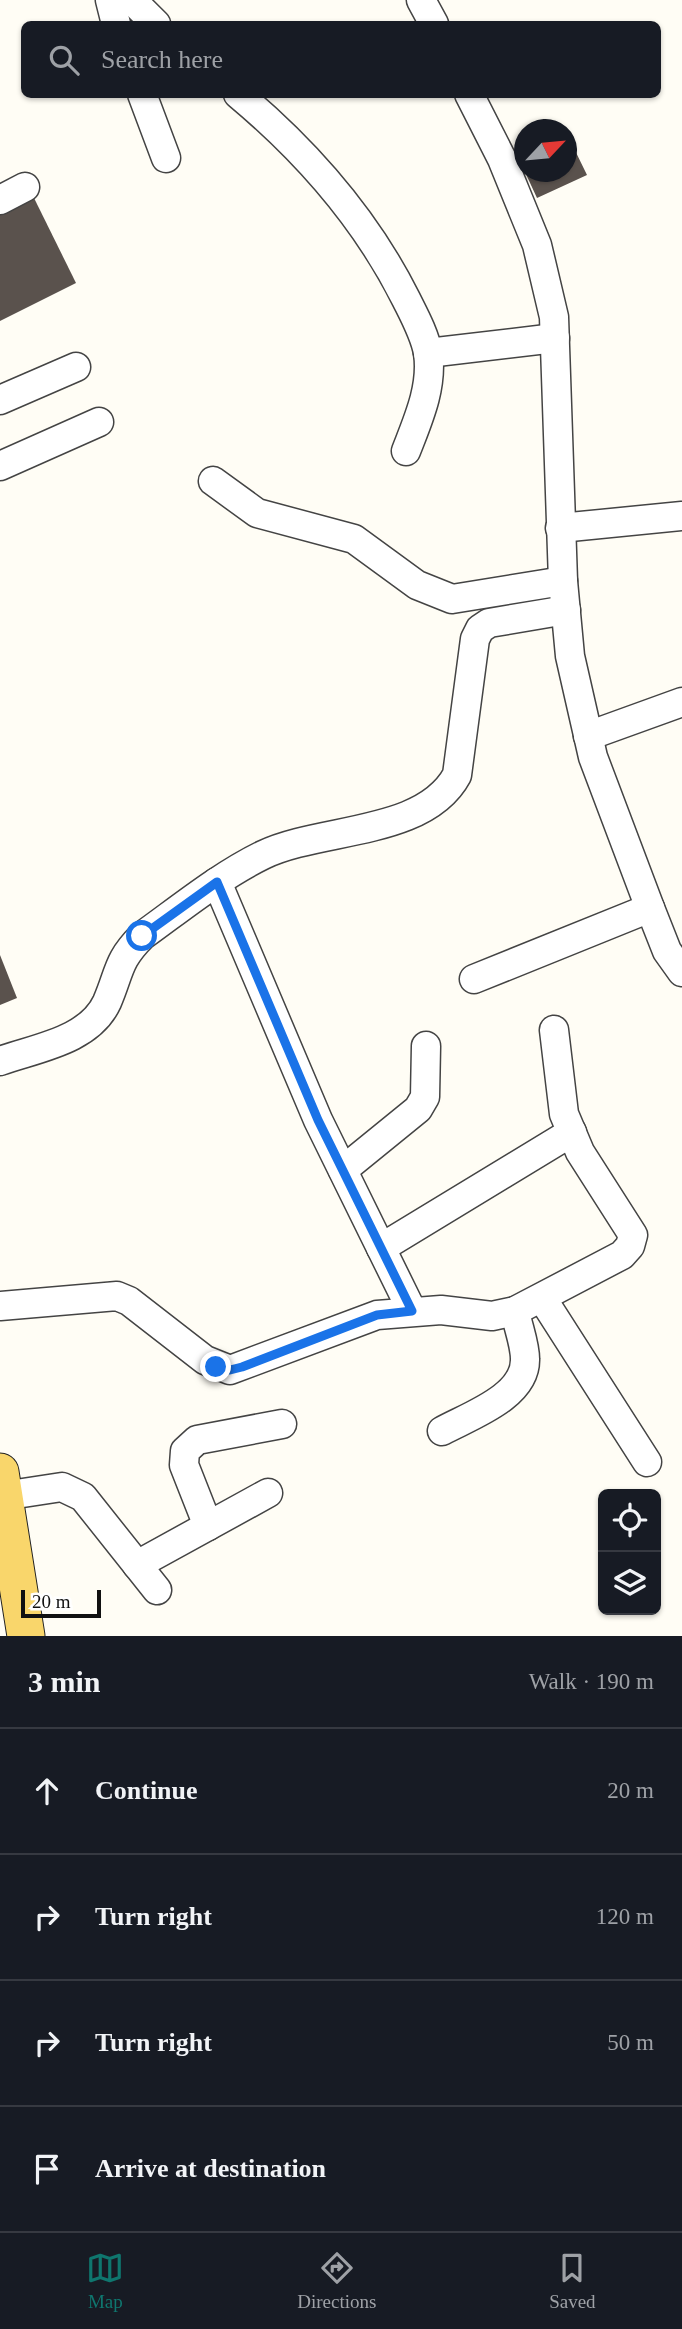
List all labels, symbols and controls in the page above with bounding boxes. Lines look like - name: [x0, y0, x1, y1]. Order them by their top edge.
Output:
- search box: [21, 21, 661, 98]
- icon: search: [45, 41, 83, 79]
- text: Search here: [101, 45, 223, 74]
- north arrow: [514, 119, 577, 182]
- route start: [126, 920, 157, 951]
- route end: [200, 1351, 231, 1382]
- map controls: [598, 1489, 661, 1615]
- button: locate: [598, 1489, 661, 1552]
- button: layers: [598, 1552, 661, 1615]
- scale bar: [21, 1587, 102, 1619]
- text: 20 m: [32, 1591, 71, 1612]
- text: 3 min: [28, 1665, 101, 1698]
- text: Walk · 190 m: [529, 1669, 654, 1694]
- icon: ahead: [28, 1772, 66, 1810]
- text: Continue: [95, 1776, 198, 1805]
- text: 20 m: [607, 1778, 654, 1803]
- icon: right: [28, 1898, 66, 1936]
- text: Turn right: [95, 1902, 212, 1931]
- text: 120 m: [596, 1904, 654, 1929]
- icon: right: [28, 2024, 66, 2062]
- text: Turn right: [95, 2028, 212, 2057]
- text: 50 m: [607, 2030, 654, 2055]
- icon: arrive: [28, 2150, 66, 2188]
- text: Arrive at destination: [95, 2154, 326, 2183]
- tab: Map: [86, 2249, 124, 2313]
- tab: Directions: [297, 2249, 376, 2313]
- tab: Saved: [549, 2249, 596, 2313]

